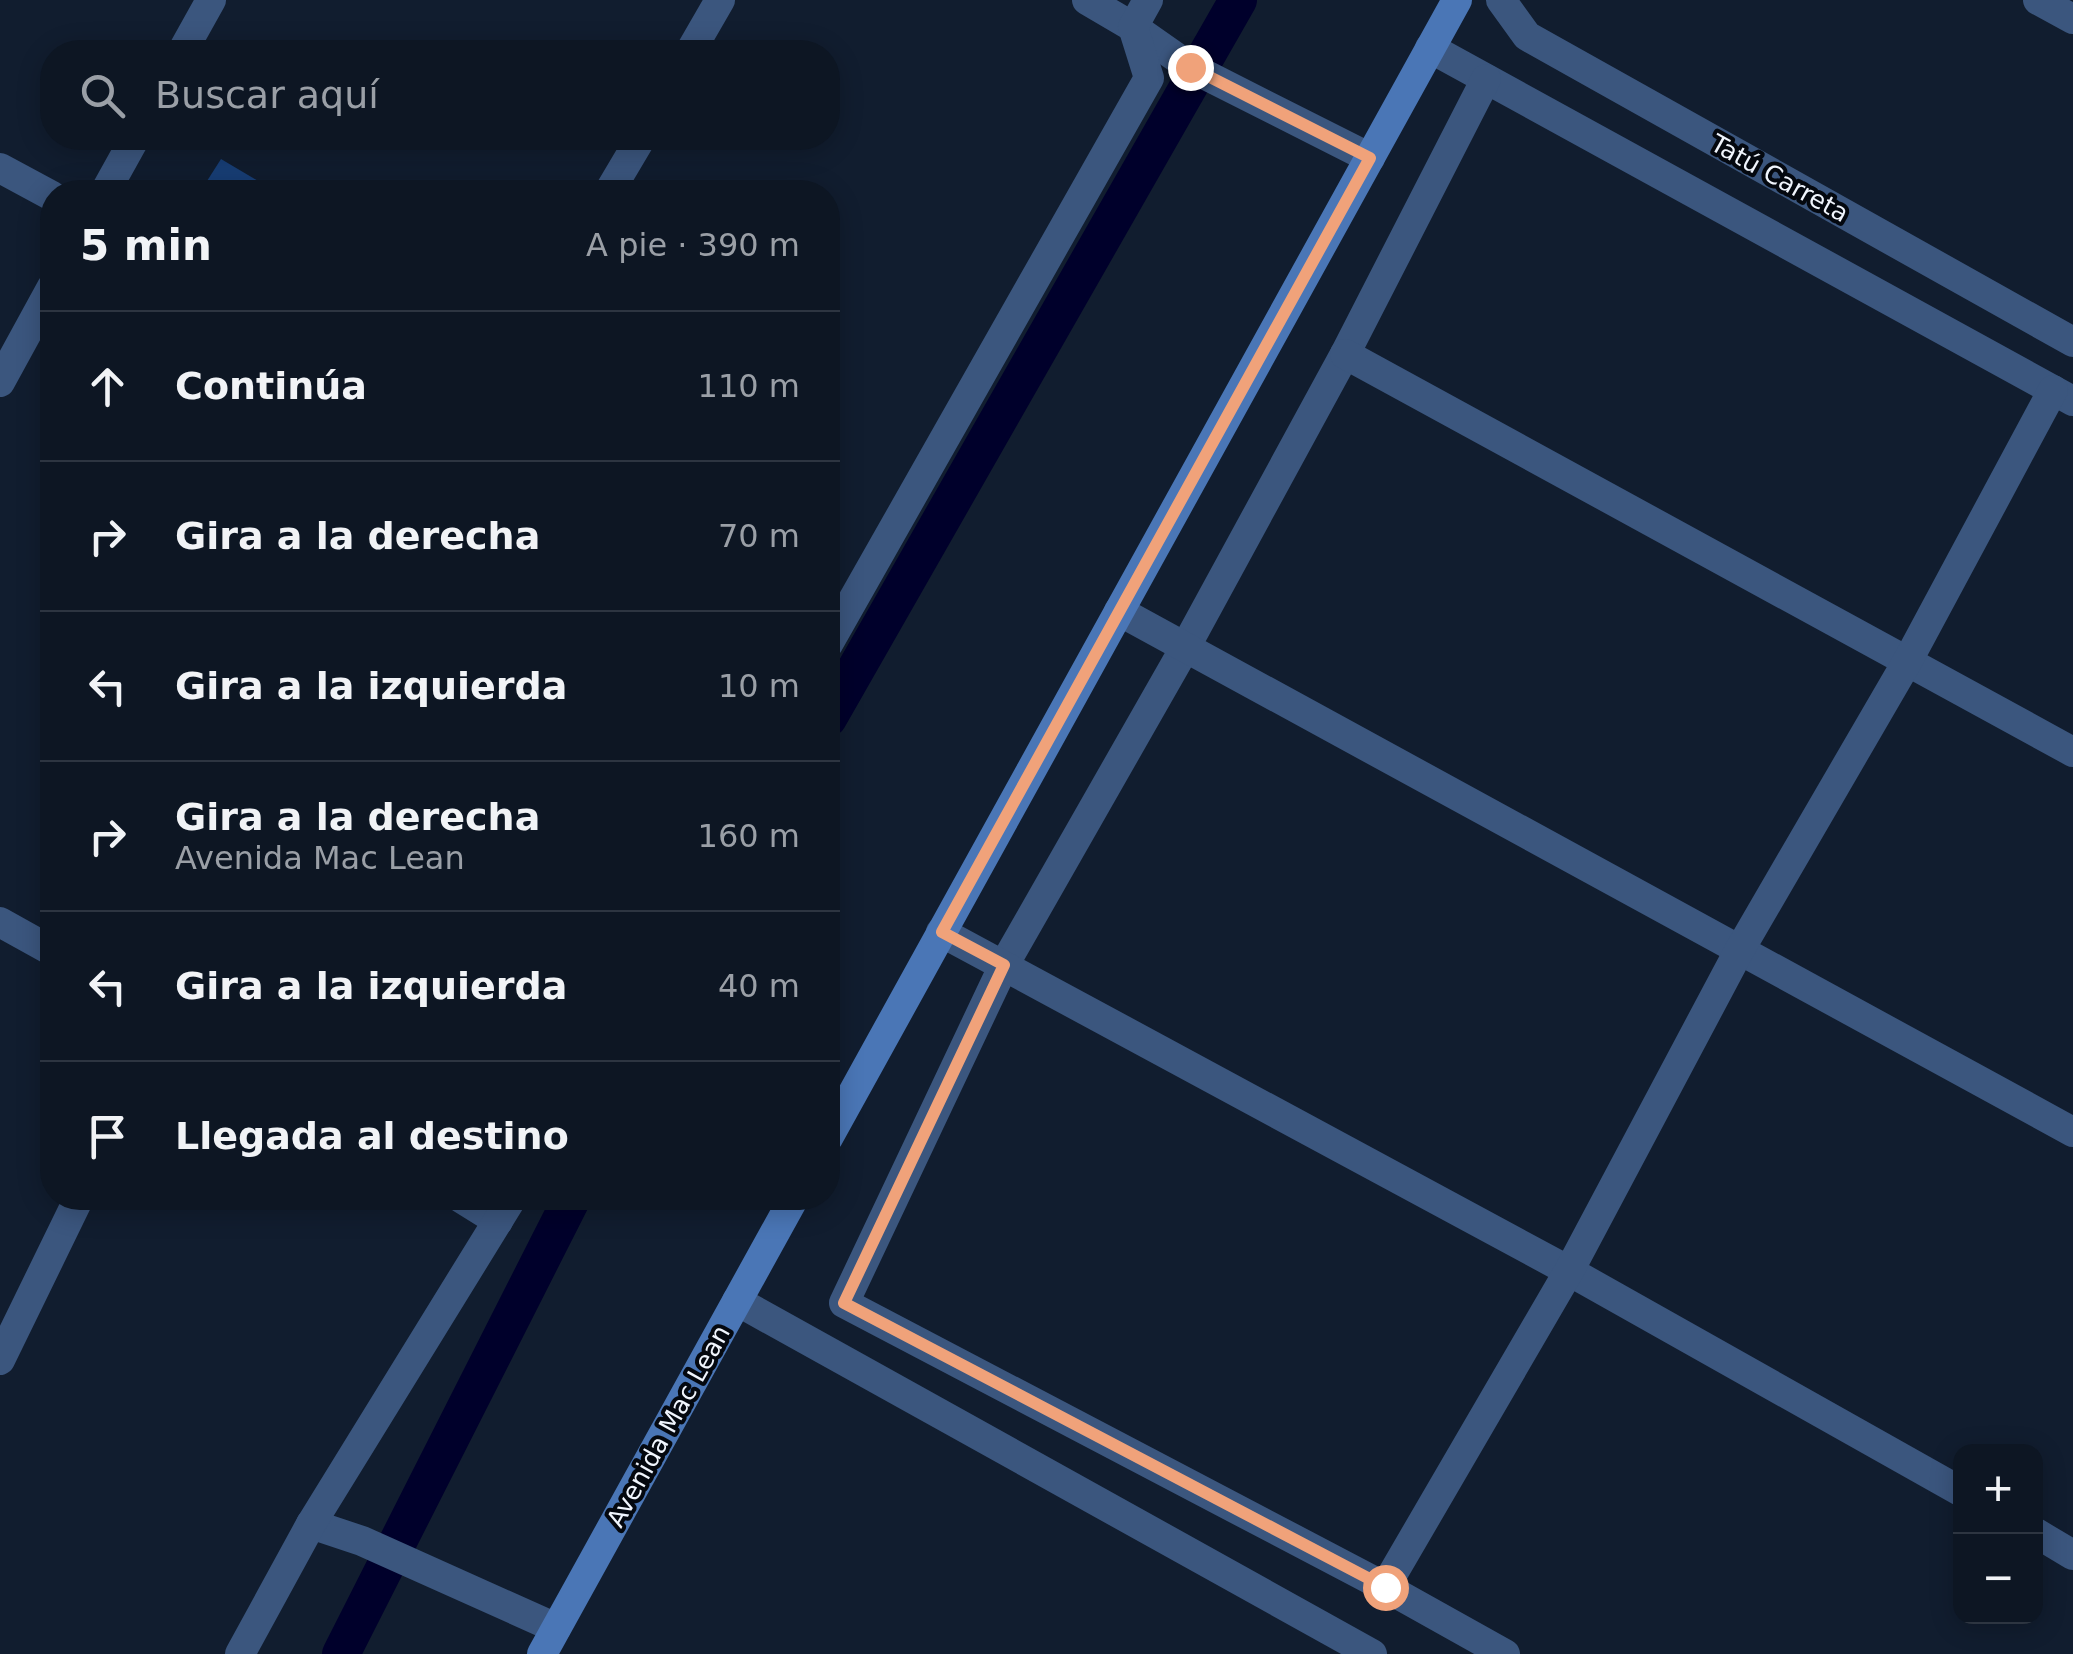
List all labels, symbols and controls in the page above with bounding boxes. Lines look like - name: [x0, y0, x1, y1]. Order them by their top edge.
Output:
- search box: [40, 40, 840, 150]
- route end: [1168, 45, 1214, 91]
- icon: search: [75, 68, 130, 123]
- text: Buscar aquí: [155, 73, 379, 117]
- street label: Tatú Carreta: [1705, 128, 1854, 228]
- text: 5 min: [80, 221, 212, 270]
- text: A pie · 390 m: [586, 226, 800, 264]
- icon: ahead: [80, 359, 135, 414]
- text: Continúa: [175, 364, 367, 408]
- text: 110 m: [698, 367, 800, 405]
- icon: right: [80, 509, 135, 564]
- text: Gira a la derecha: [175, 514, 540, 558]
- text: 70 m: [718, 517, 800, 555]
- icon: left: [80, 659, 135, 714]
- text: Gira a la izquierda: [175, 664, 567, 708]
- text: 10 m: [718, 667, 800, 705]
- text: Gira a la derecha: [175, 795, 540, 839]
- icon: right: [80, 809, 135, 864]
- text: 160 m: [698, 817, 800, 855]
- text: Avenida Mac Lean: [175, 839, 465, 877]
- icon: left: [80, 959, 135, 1014]
- text: Gira a la izquierda: [175, 964, 567, 1008]
- text: 40 m: [718, 967, 800, 1005]
- icon: arrive: [80, 1109, 135, 1164]
- text: Llegada al destino: [175, 1114, 569, 1158]
- street label: Avenida Mac Lean: [601, 1320, 736, 1532]
- map controls: [1953, 1444, 2043, 1624]
- button: +: [1953, 1444, 2043, 1534]
- button: −: [1953, 1534, 2043, 1624]
- route start: [1363, 1565, 1409, 1611]

